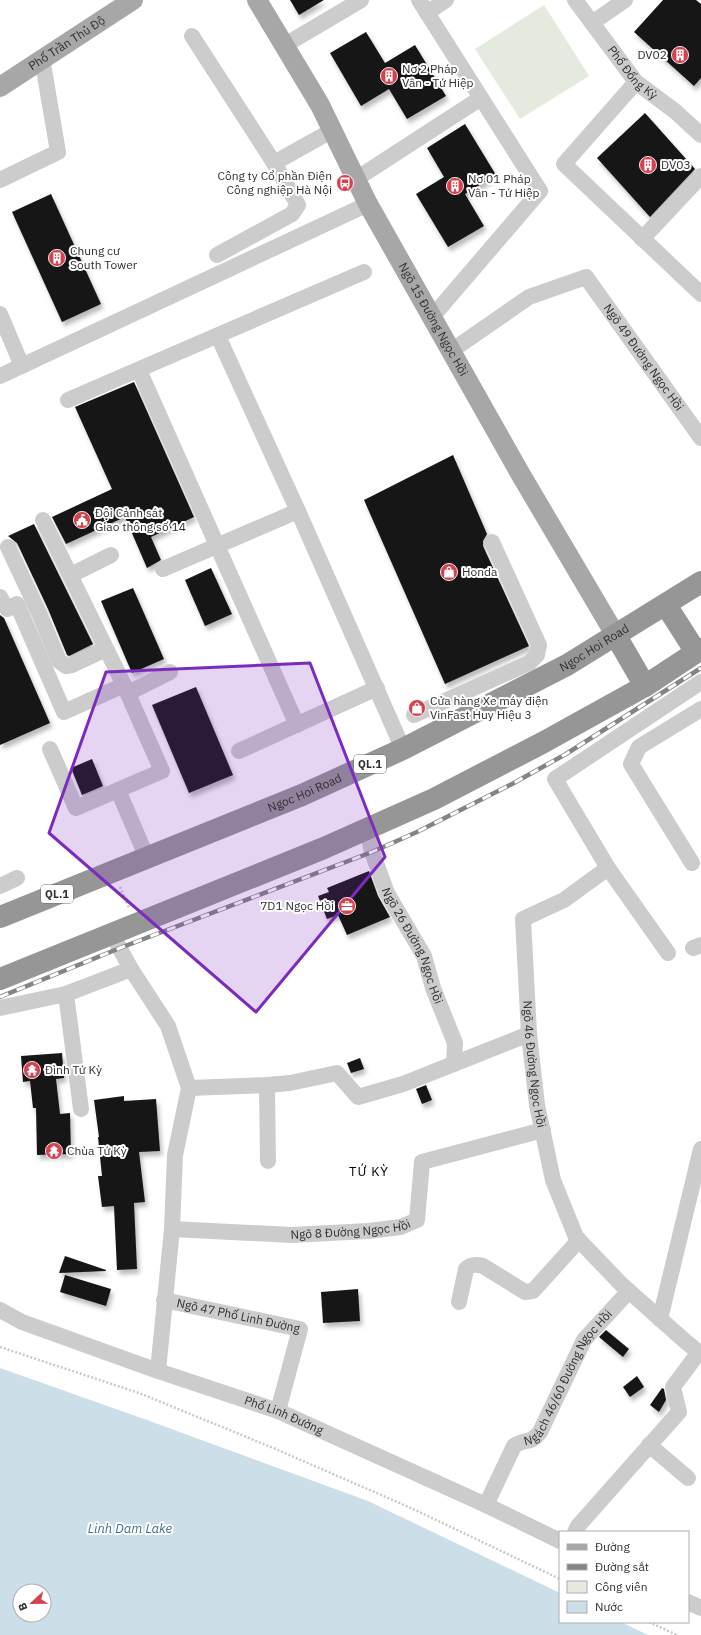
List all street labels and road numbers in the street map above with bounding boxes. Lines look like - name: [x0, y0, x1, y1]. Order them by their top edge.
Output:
- street label: Phố Trần Thủ Độ: [25, 12, 108, 73]
- street label: Phố Đống Kỳ: [605, 43, 661, 102]
- street label: Ngõ 15 Đường Ngọc Hồi: [396, 260, 472, 379]
- street label: Ngõ 49 Đường Ngọc Hồi: [601, 301, 687, 413]
- street label: Ngoc Hoi Road: [557, 621, 632, 675]
- road number: QL.1: [354, 755, 386, 773]
- street label: Ngoc Hoi Road: [265, 770, 344, 815]
- road number: QL.1: [41, 885, 73, 903]
- street label: Ngõ 26 Đường Ngọc Hồi: [379, 885, 447, 1006]
- street label: Ngõ 46 Đường Ngọc Hồi: [520, 1000, 550, 1129]
- street label: Ngõ 8 Đường Ngọc Hồi: [290, 1216, 413, 1242]
- street label: Ngõ 47 Phố Linh Đường: [175, 1295, 302, 1336]
- street label: Ngách 46/60 Đường Ngọc Hồi: [522, 1306, 615, 1449]
- street label: Phố Linh Đường: [242, 1392, 326, 1438]

